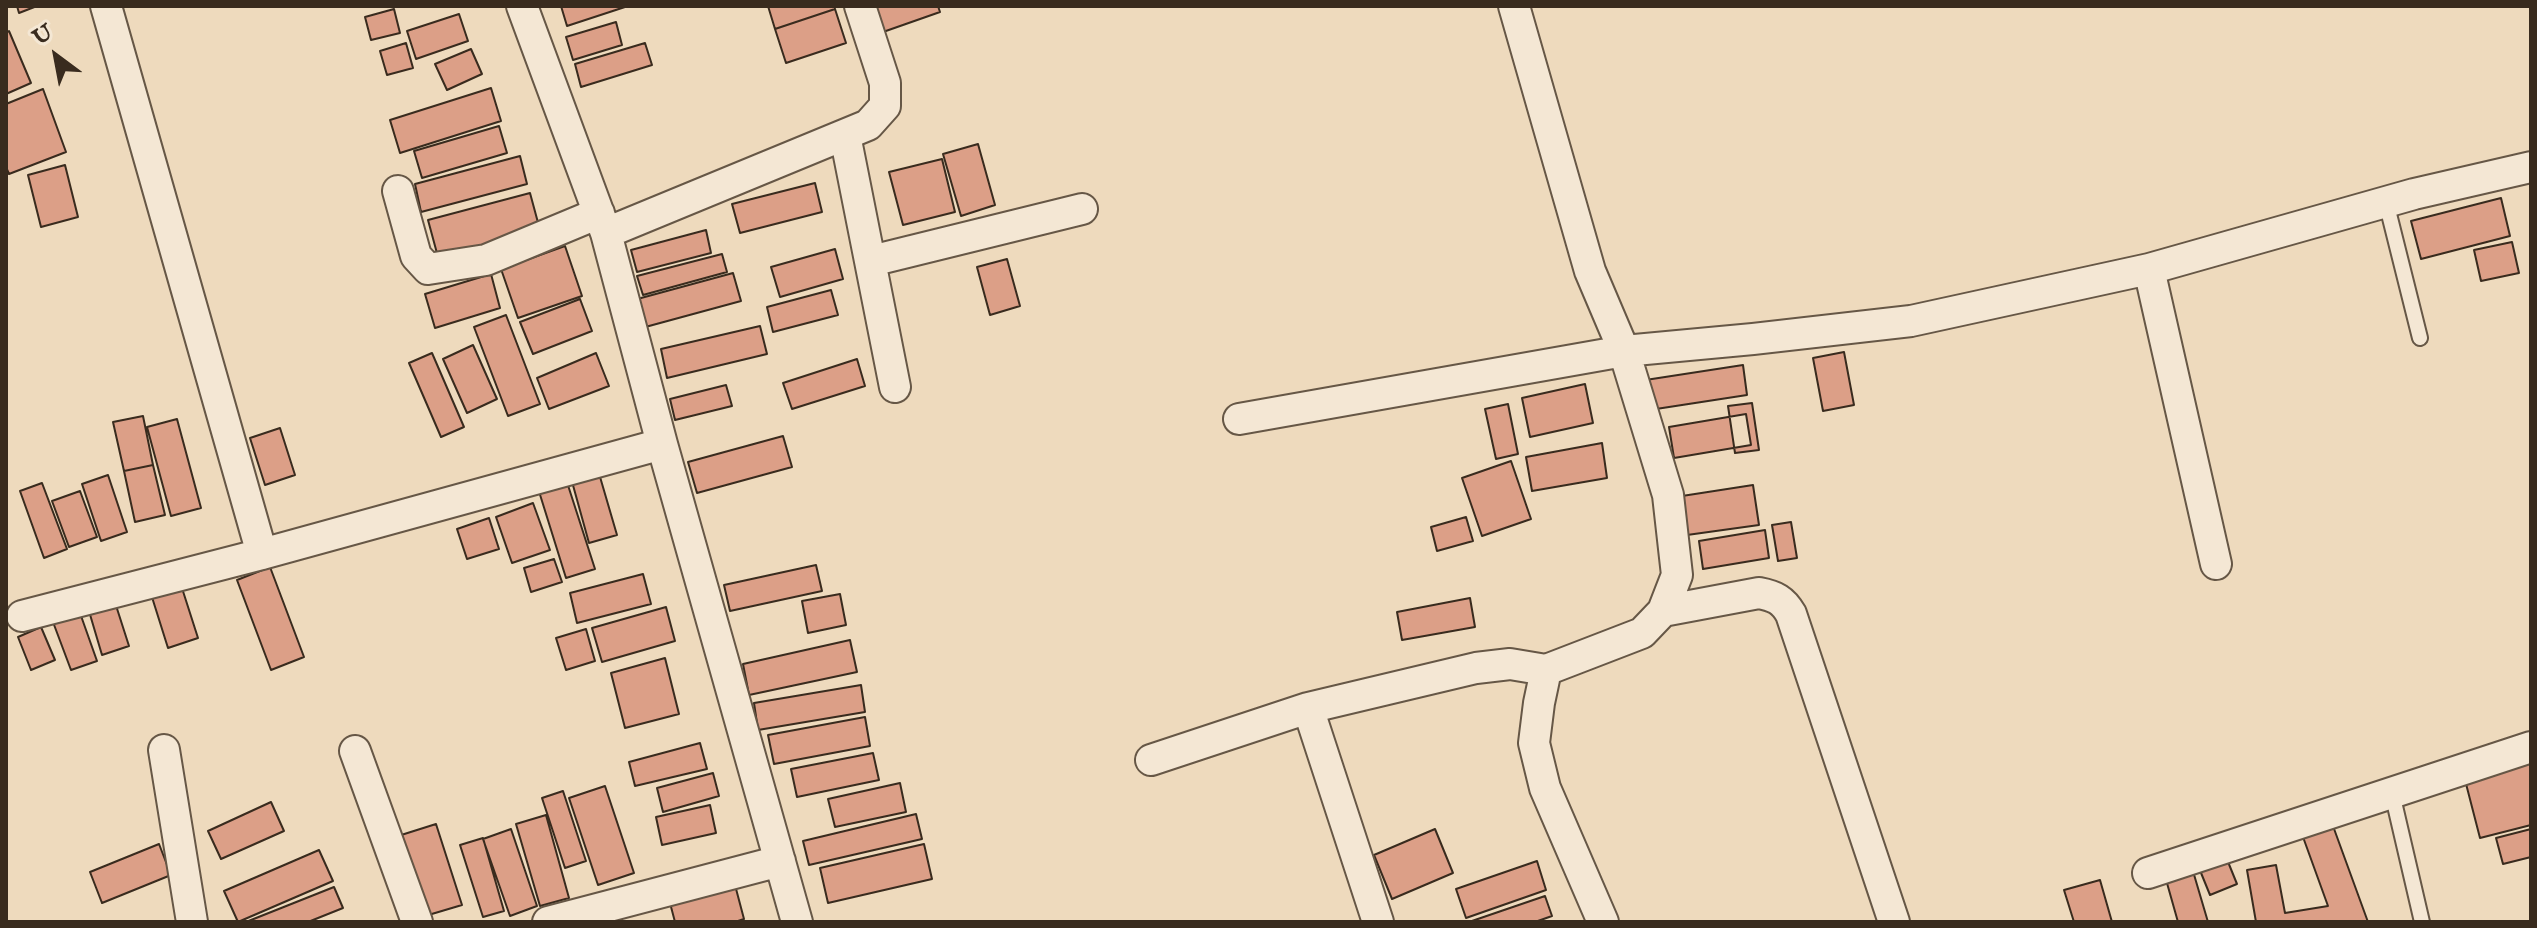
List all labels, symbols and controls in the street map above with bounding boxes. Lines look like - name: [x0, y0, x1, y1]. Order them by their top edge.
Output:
- north arrow: [16, 16, 96, 96]
- text: U: [28, 19, 59, 52]

